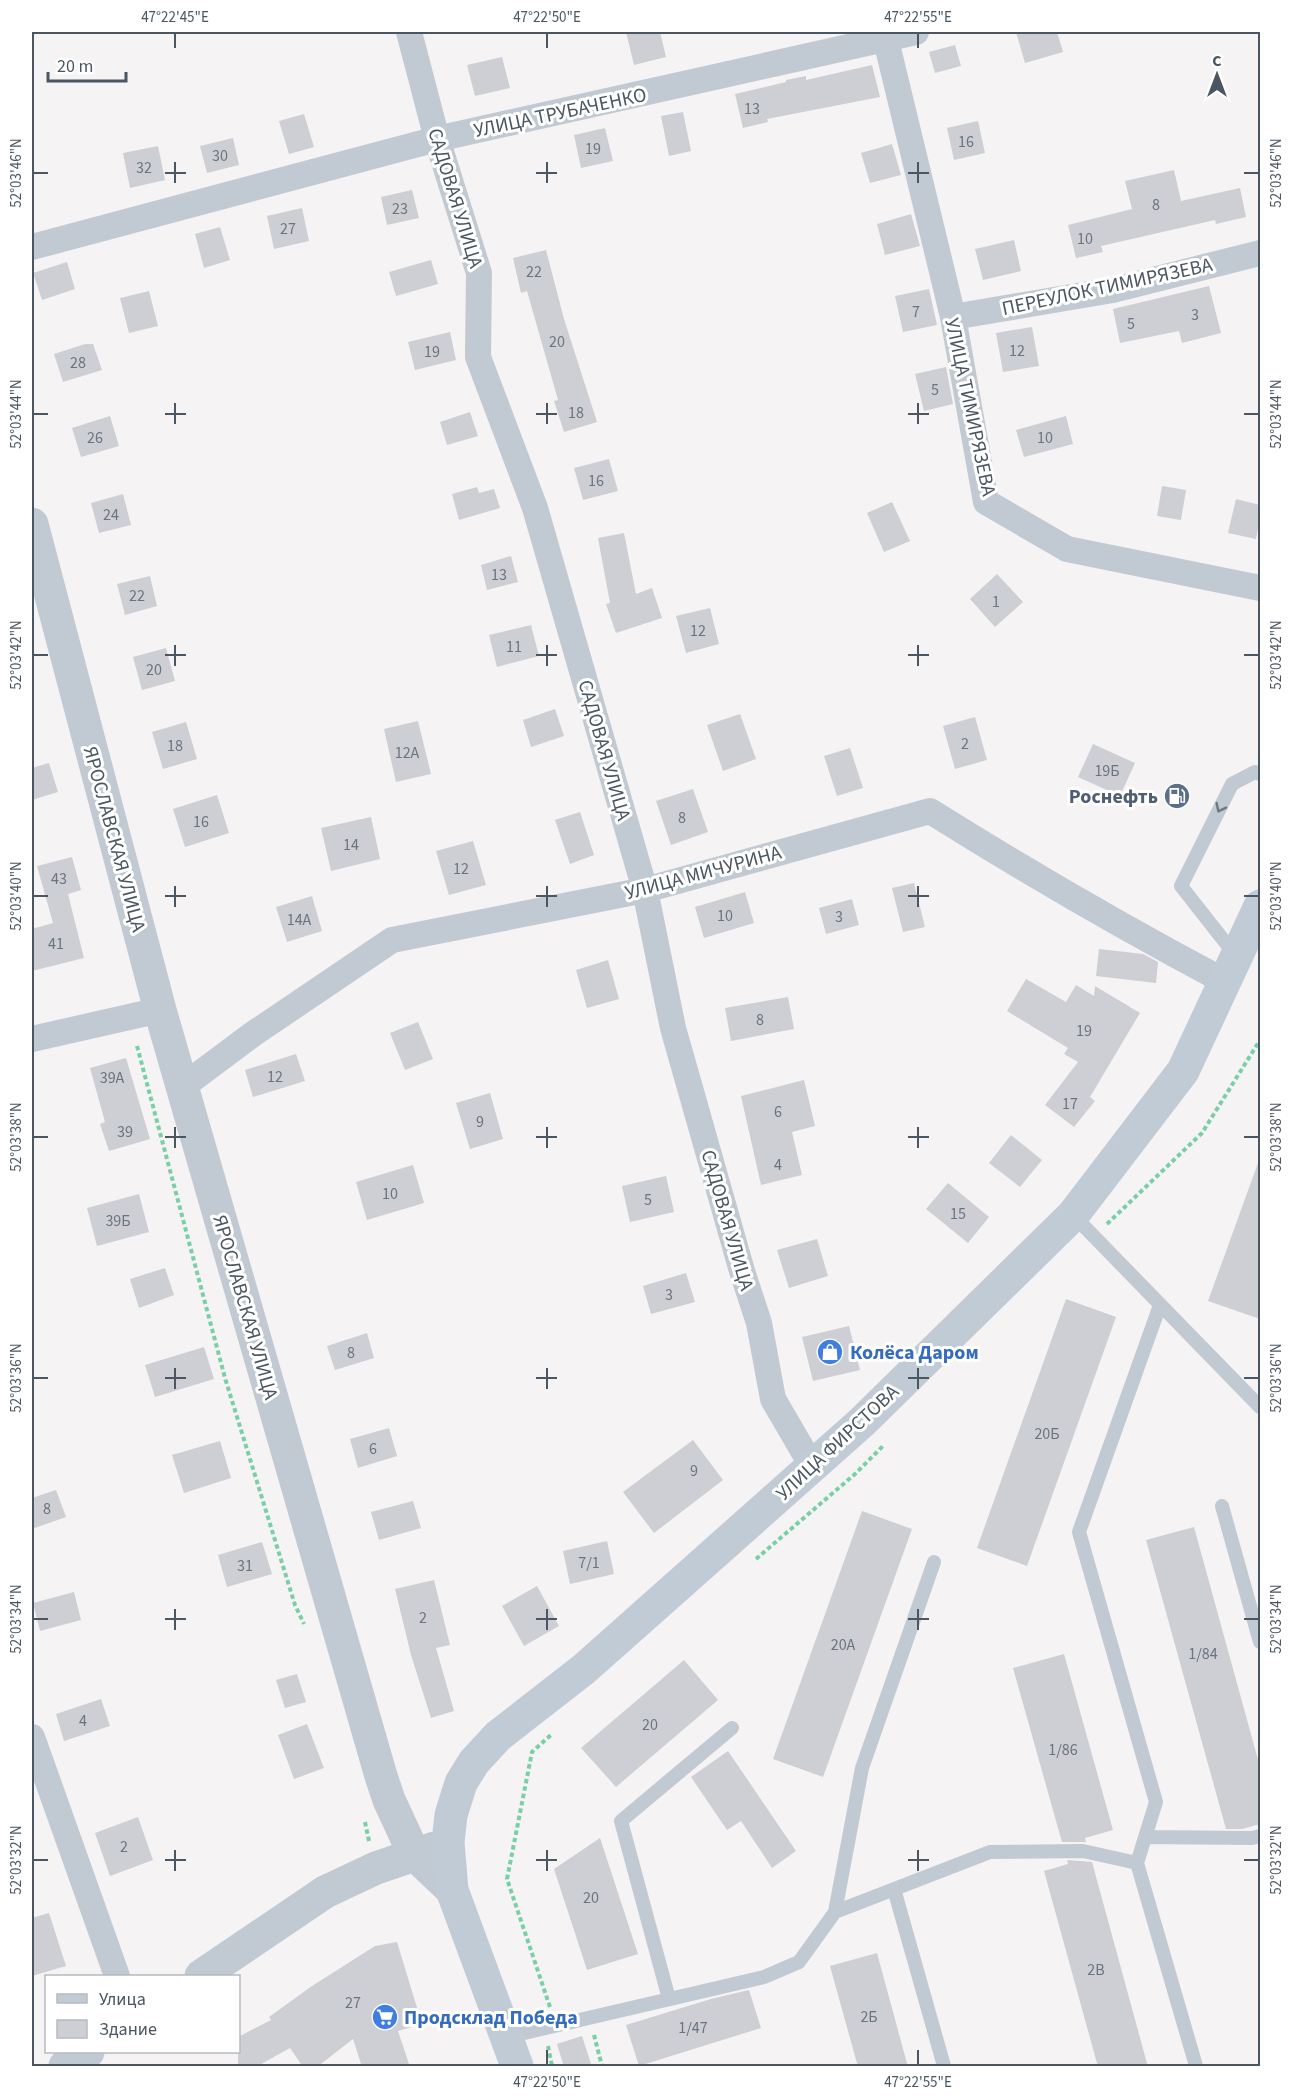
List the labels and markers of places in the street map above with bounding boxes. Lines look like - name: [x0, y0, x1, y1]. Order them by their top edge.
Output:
- fuel station icon: Роснефть: [1162, 781, 1192, 811]
- place label: Роснефть: [1069, 783, 1158, 811]
- shop icon: Колёса Даром: [815, 1337, 845, 1367]
- place label: Колёса Даром: [850, 1339, 979, 1367]
- supermarket icon: Продсклад Победа: [370, 2002, 400, 2032]
- place label: Продсклад Победа: [404, 2004, 578, 2032]

